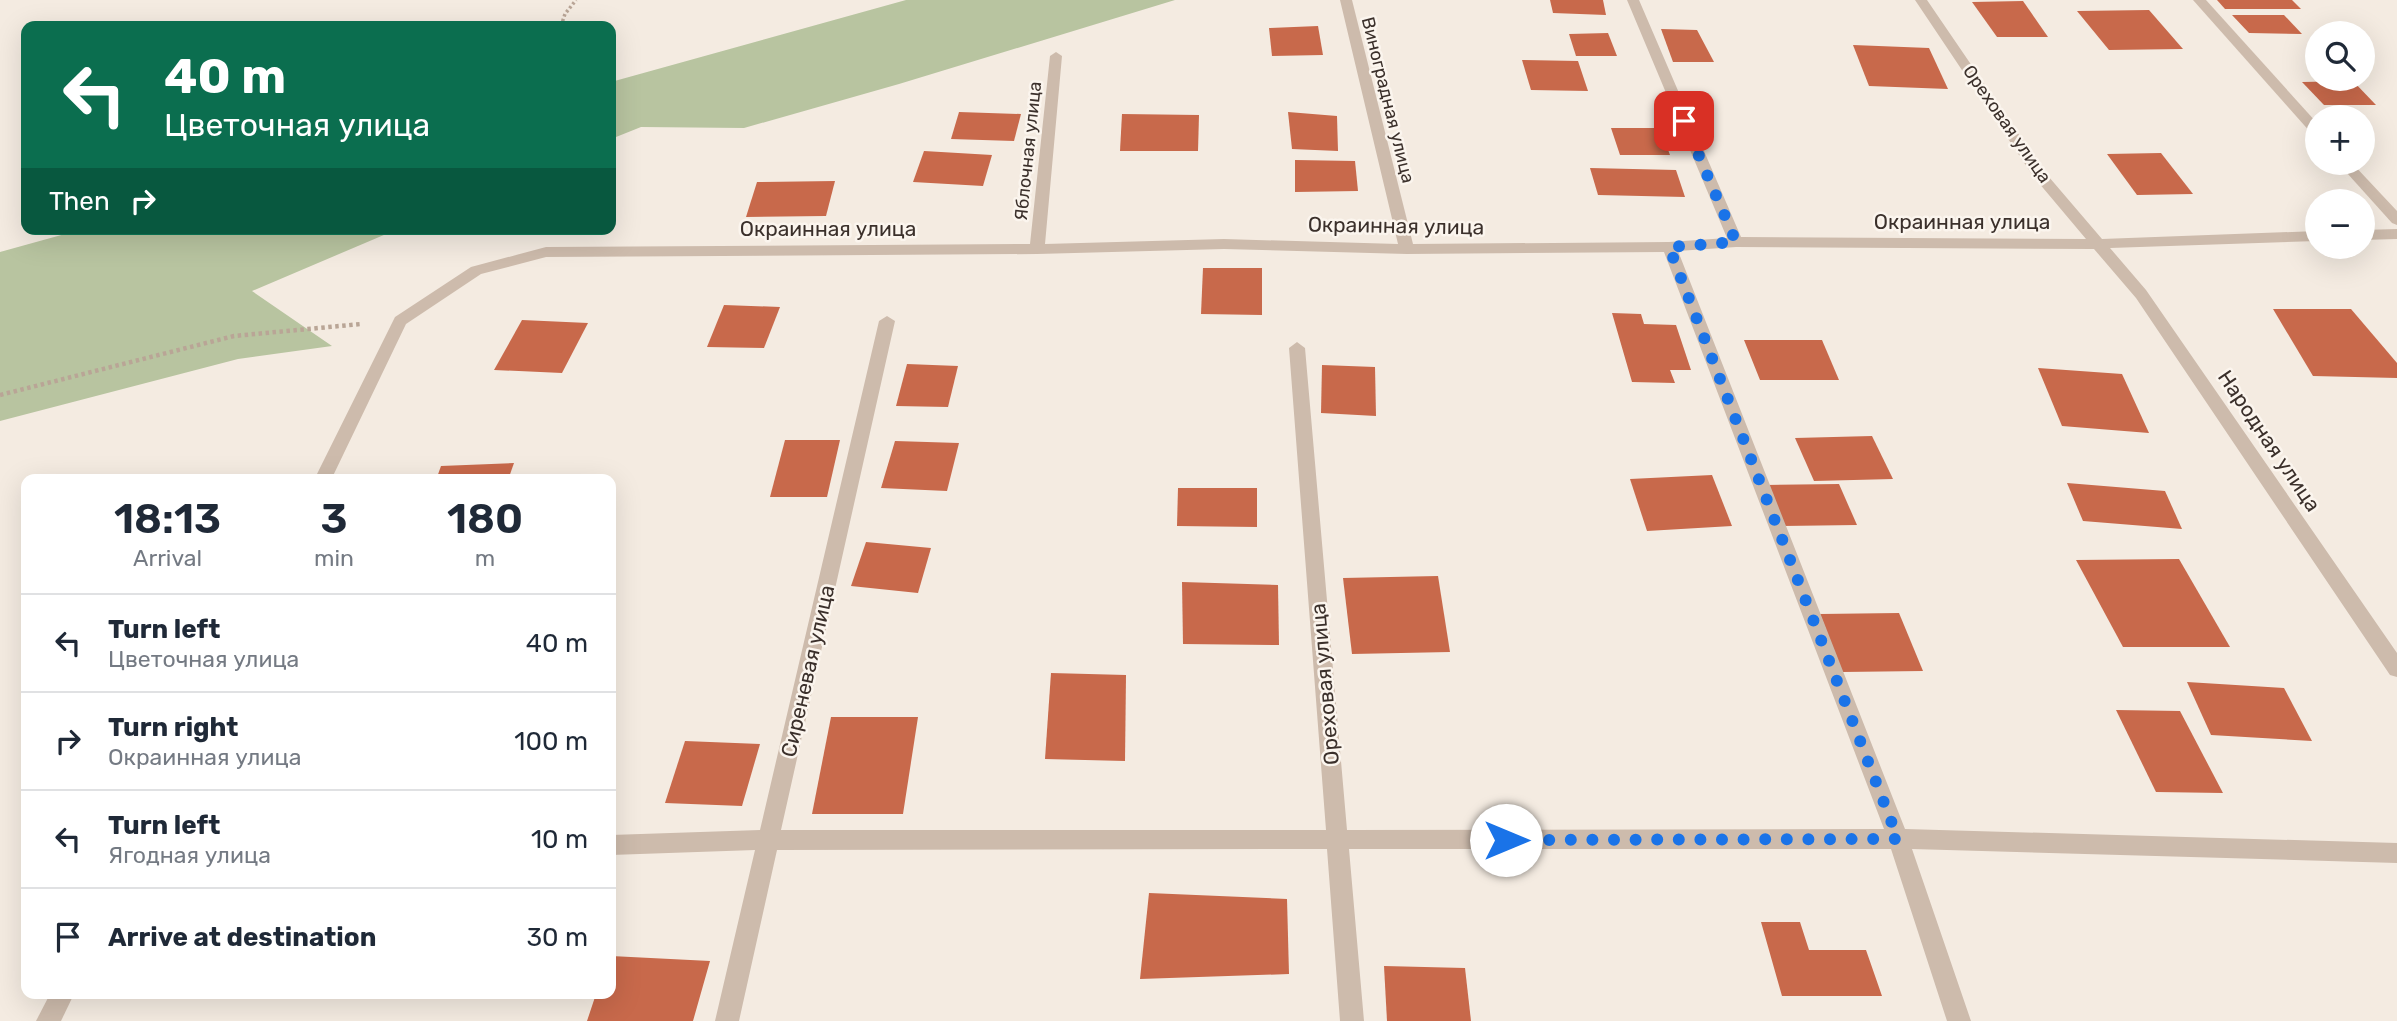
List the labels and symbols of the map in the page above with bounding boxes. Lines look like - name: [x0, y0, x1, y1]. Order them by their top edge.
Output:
- street label: Виноградная улица: [1357, 15, 1419, 185]
- street label: Ореховая улица: [1958, 61, 2056, 187]
- street label: Яблочная улица: [1010, 80, 1046, 222]
- pin: [1654, 91, 1714, 151]
- street label: Окраинная улица: [1874, 209, 2050, 234]
- street label: Окраинная улица: [1308, 211, 1484, 240]
- street label: Окраинная улица: [740, 216, 916, 241]
- street label: Народная улица: [2213, 365, 2326, 516]
- street label: Сиреневая улица: [776, 582, 839, 759]
- street label: Ореховая улица: [1305, 602, 1344, 766]
- position arrow: [1469, 803, 1543, 877]

